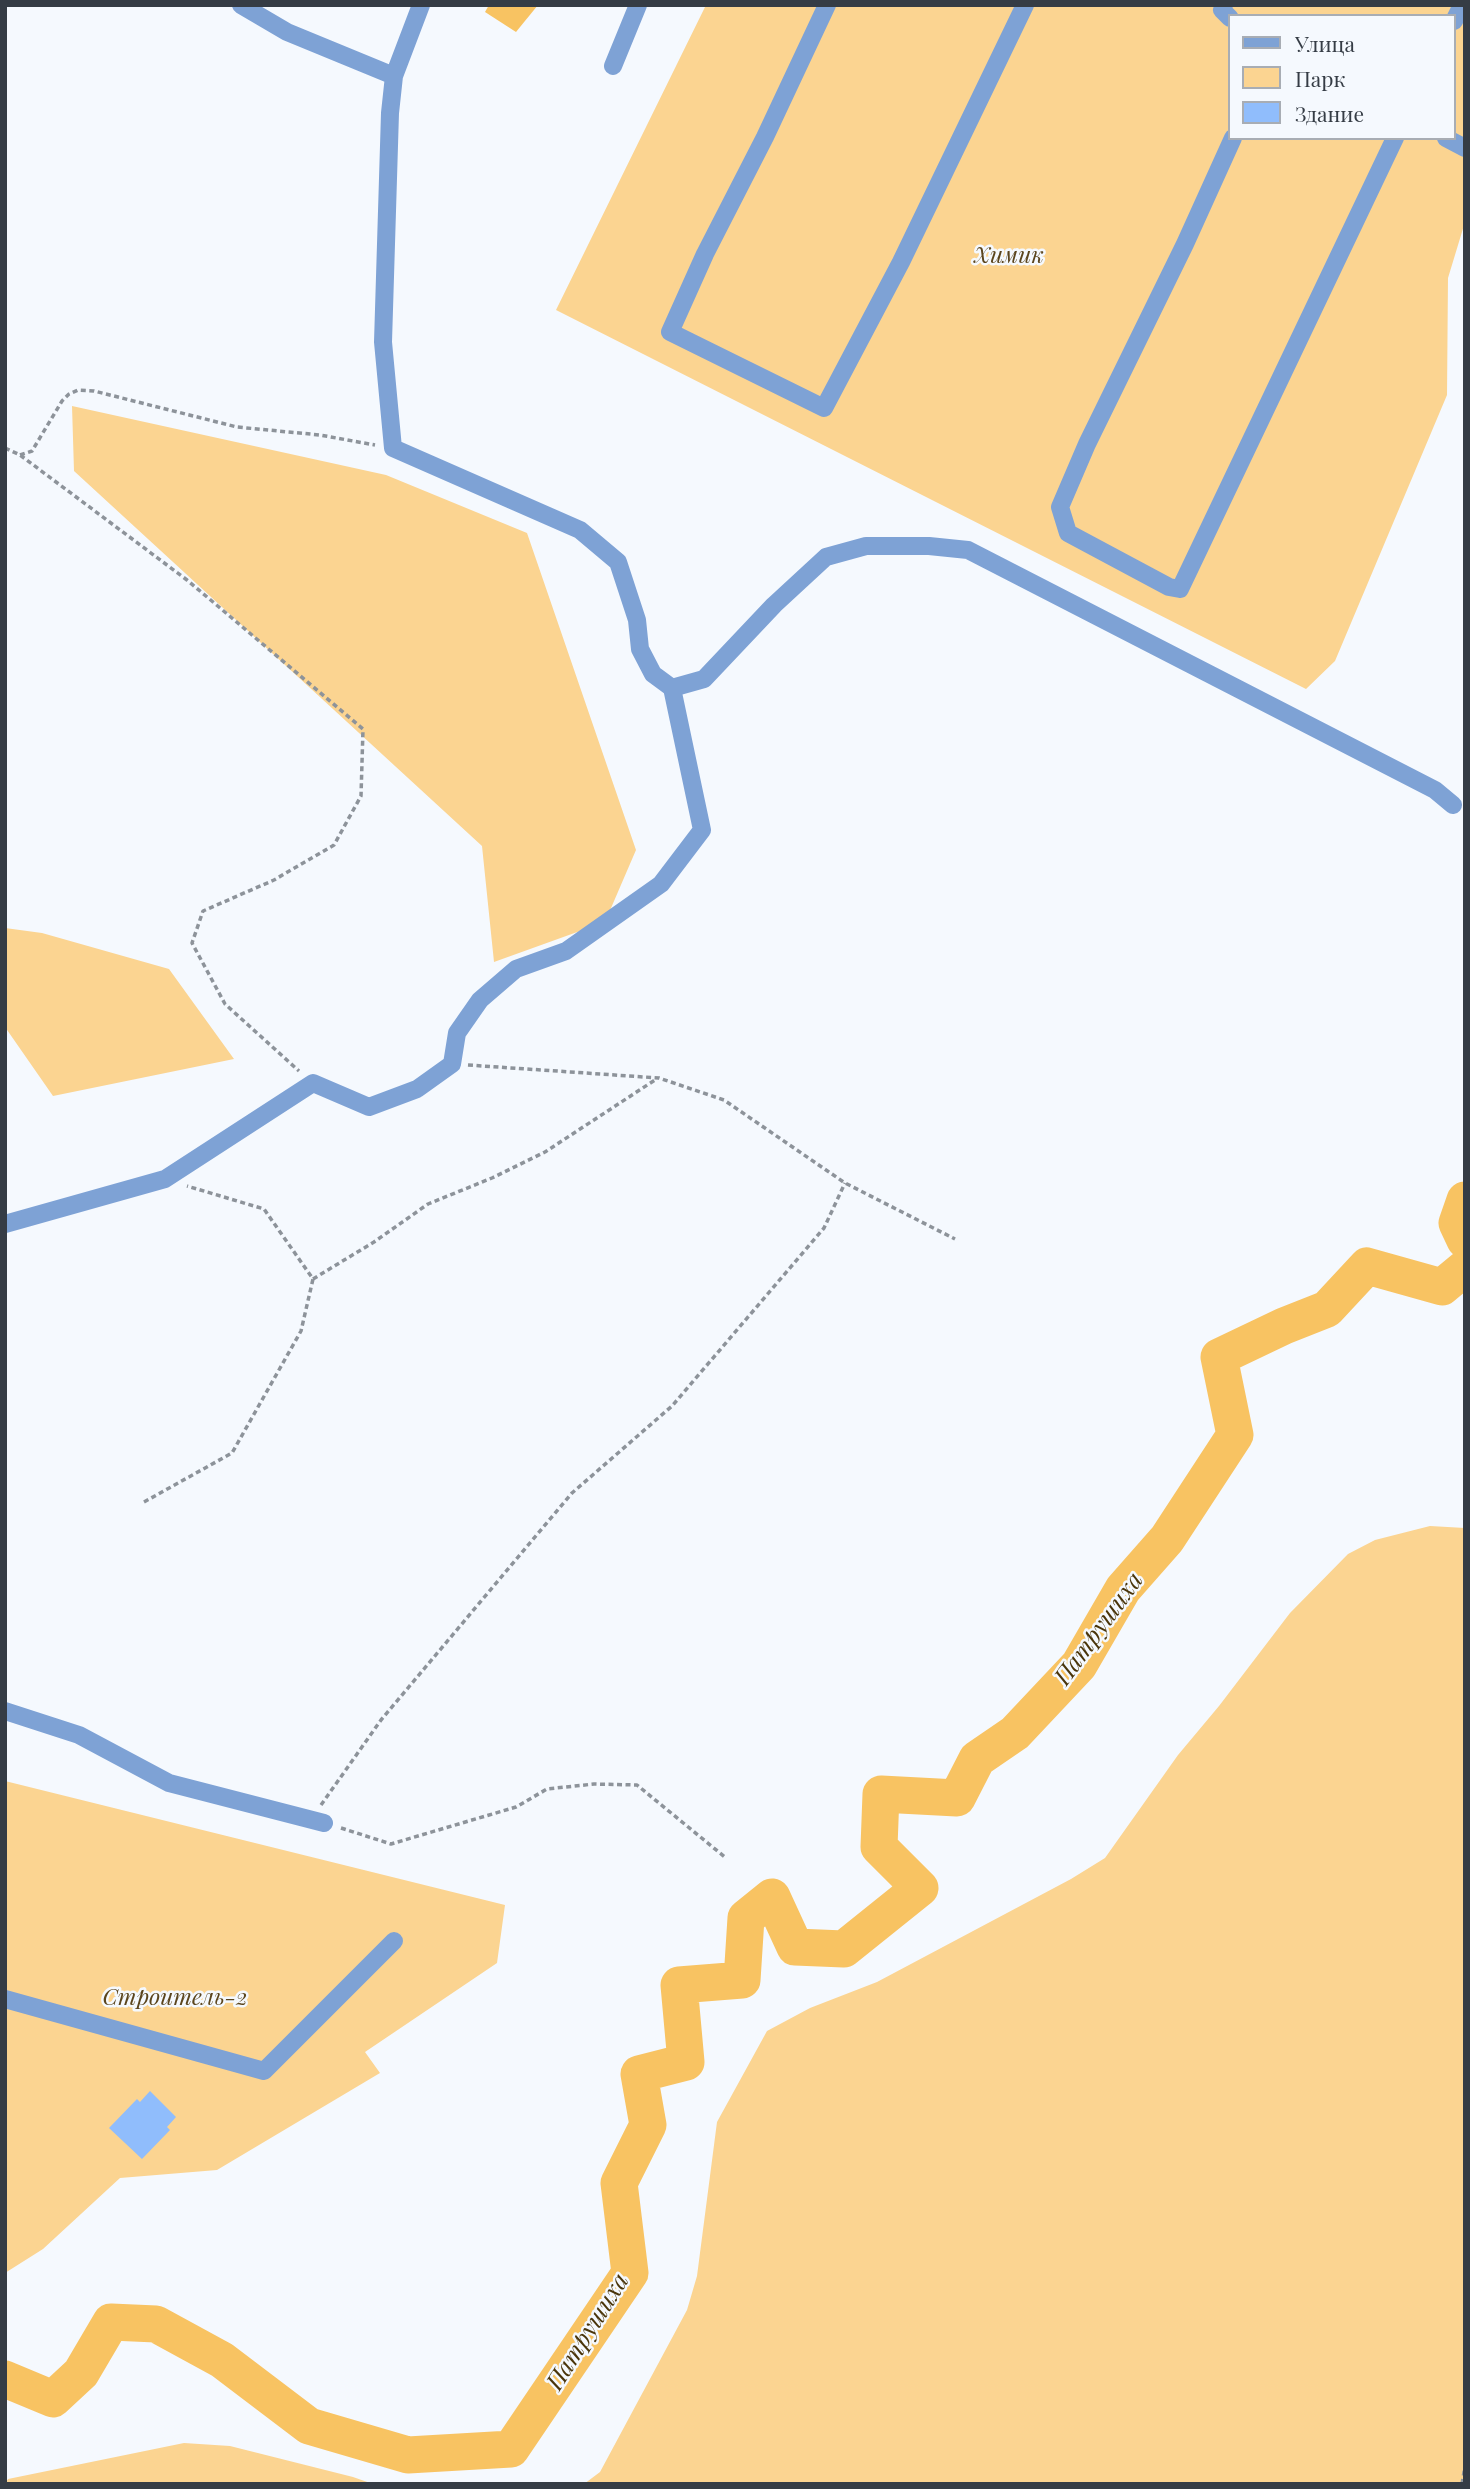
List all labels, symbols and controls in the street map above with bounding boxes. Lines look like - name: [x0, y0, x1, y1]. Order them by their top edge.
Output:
- legend: [1228, 14, 1456, 140]
- text: Улица: [1295, 29, 1355, 57]
- text: Парк: [1295, 64, 1345, 92]
- text: Здание: [1295, 99, 1364, 127]
- park label: Химик: [974, 242, 1044, 270]
- water label: Патрушиха: [1048, 1567, 1150, 1691]
- park label: Строитель-2: [102, 1984, 248, 2012]
- water label: Патрушиха: [541, 2268, 635, 2396]

